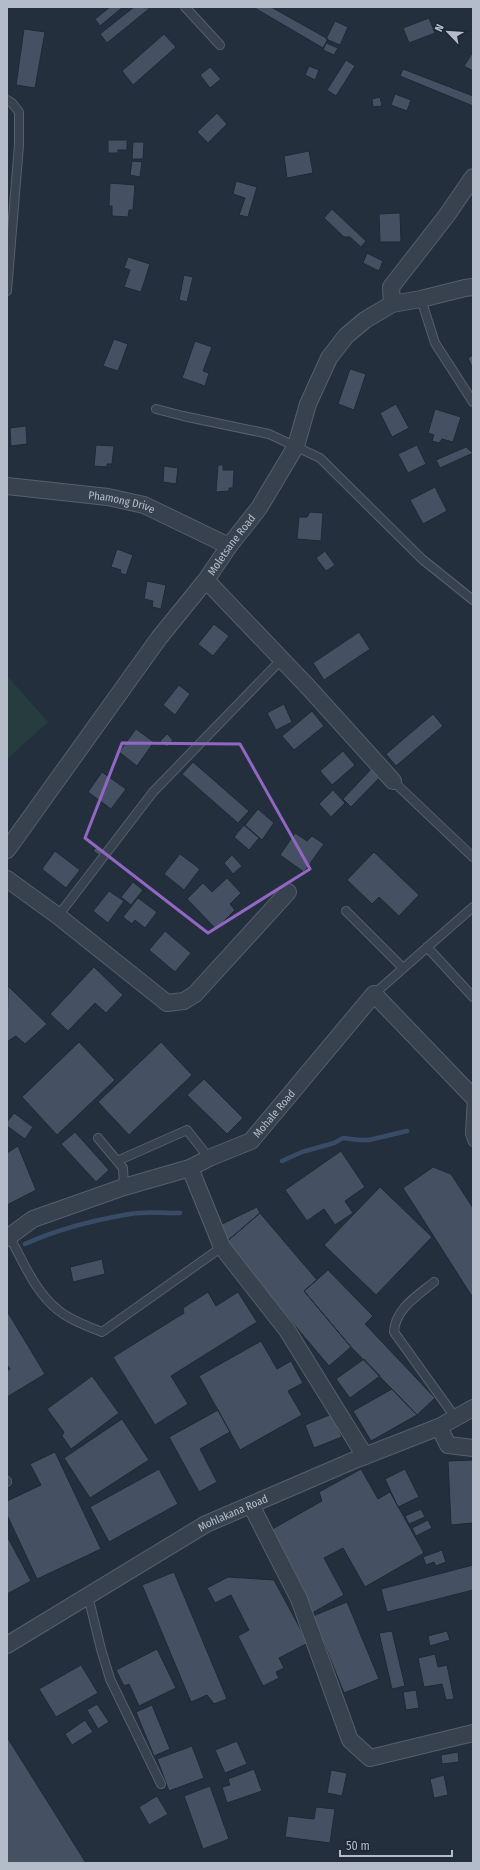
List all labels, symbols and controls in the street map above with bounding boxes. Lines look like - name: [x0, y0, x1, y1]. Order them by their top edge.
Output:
- north arrow: [428, 12, 468, 52]
- text: N: [432, 22, 447, 34]
- street label: Phamong Drive: [88, 488, 157, 516]
- street label: Moletsane Road: [205, 512, 258, 578]
- street label: Mohale Road: [250, 1087, 298, 1140]
- street label: Mohlakana Road: [196, 1492, 270, 1534]
- scale bar: [340, 1832, 452, 1858]
- text: 50 m: [346, 1839, 370, 1853]

